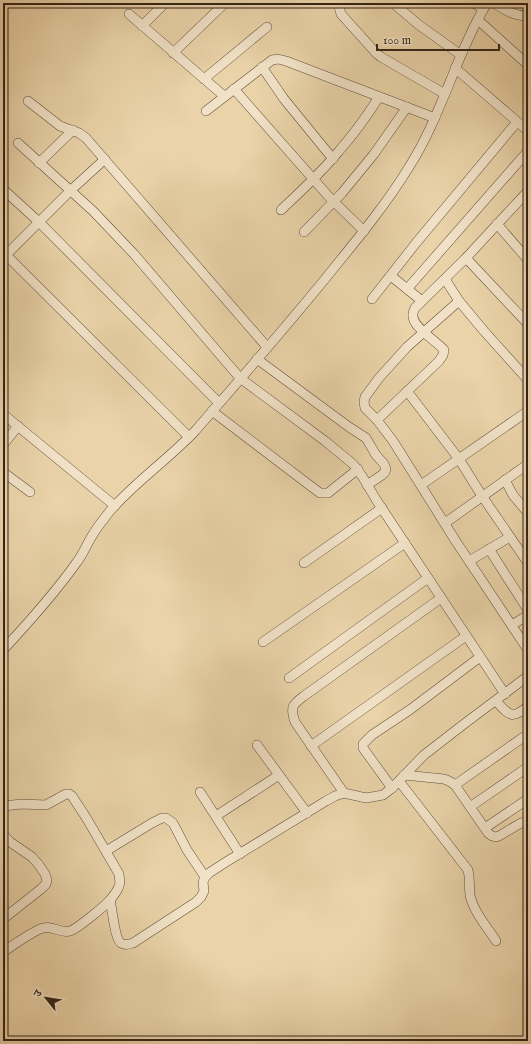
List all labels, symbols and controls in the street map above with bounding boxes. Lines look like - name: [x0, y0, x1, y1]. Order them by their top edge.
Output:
- scale bar: [377, 26, 499, 52]
- text: 100 m: [383, 33, 411, 48]
- north arrow: [26, 978, 66, 1018]
- text: उ: [30, 986, 46, 1000]

